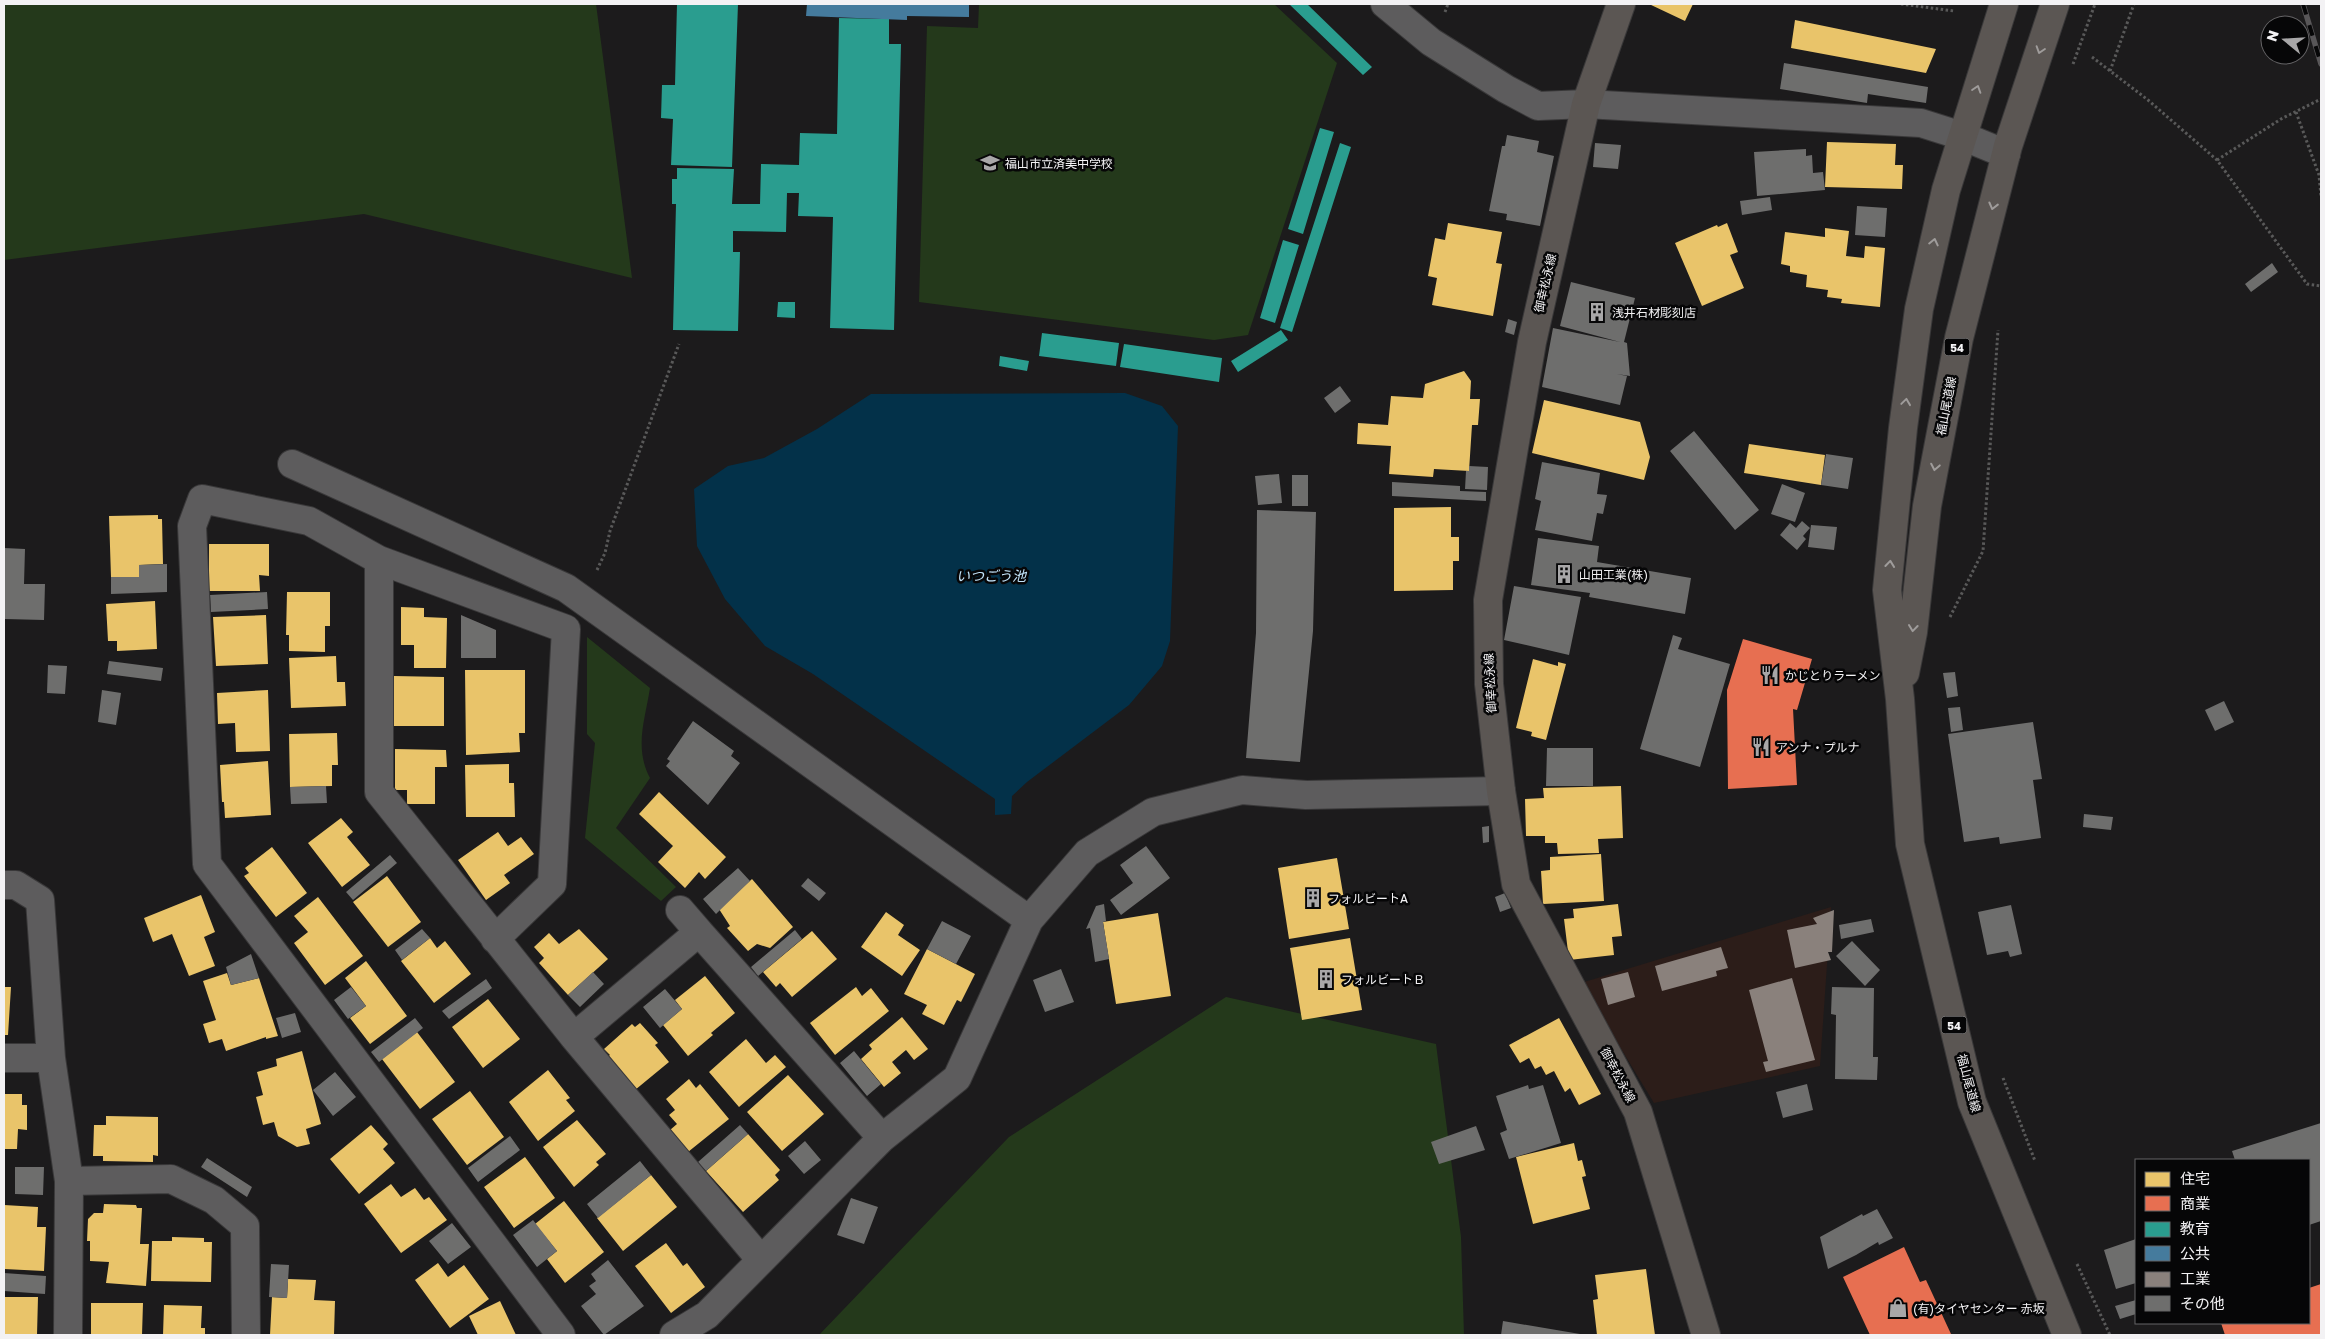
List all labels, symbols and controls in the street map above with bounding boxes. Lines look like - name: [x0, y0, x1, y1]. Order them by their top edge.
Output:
- north arrow: [2260, 15, 2310, 65]
- text: N: [2262, 28, 2282, 44]
- one-way arrow: [2035, 45, 2045, 54]
- one-way arrow: [1971, 85, 1981, 94]
- school or university icon: 福山市立済美中学校: [979, 152, 1001, 174]
- place label: 福山市立済美中学校: [1005, 156, 1113, 171]
- one-way arrow: [1988, 201, 1999, 210]
- one-way arrow: [1928, 238, 1939, 247]
- street label: 御幸松永線: [1531, 252, 1559, 314]
- building icon: 浅井石材彫刻店: [1586, 301, 1608, 323]
- place label: 浅井石材彫刻店: [1612, 305, 1696, 320]
- road number: 54: [1944, 338, 1970, 356]
- street label: 福山尾道線: [1933, 375, 1959, 437]
- one-way arrow: [1901, 398, 1911, 407]
- one-way arrow: [1930, 462, 1940, 471]
- one-way arrow: [1884, 560, 1895, 568]
- building icon: 山田工業(株): [1553, 563, 1575, 585]
- water label: いつごう池: [956, 567, 1028, 584]
- place label: 山田工業(株): [1579, 567, 1648, 582]
- one-way arrow: [1908, 624, 1919, 632]
- street label: 御幸松永線: [1481, 653, 1499, 713]
- restaurant icon: かじとりラーメン: [1759, 664, 1781, 686]
- place label: かじとりラーメン: [1785, 668, 1881, 683]
- restaurant icon: アンナ・プルナ: [1750, 736, 1772, 758]
- place label: アンナ・プルナ: [1776, 740, 1860, 755]
- building icon: フォルビートA: [1302, 887, 1324, 909]
- place label: フォルビートA: [1328, 891, 1408, 906]
- building icon: フォルビートＢ: [1315, 968, 1337, 990]
- place label: フォルビートＢ: [1341, 972, 1425, 987]
- road number: 54: [1942, 1016, 1966, 1034]
- street label: 御幸松永線: [1597, 1045, 1639, 1105]
- street label: 福山尾道線: [1954, 1052, 1984, 1114]
- legend: [2135, 1159, 2310, 1324]
- text: 住宅: [2180, 1169, 2210, 1187]
- text: 商業: [2180, 1194, 2210, 1212]
- text: 教育: [2180, 1219, 2210, 1237]
- text: 公共: [2180, 1244, 2210, 1262]
- text: 工業: [2180, 1269, 2210, 1287]
- text: その他: [2180, 1294, 2225, 1312]
- shop icon: (有)タイヤセンター 赤坂: [1887, 1297, 1909, 1319]
- place label: (有)タイヤセンター 赤坂: [1913, 1301, 2045, 1316]

